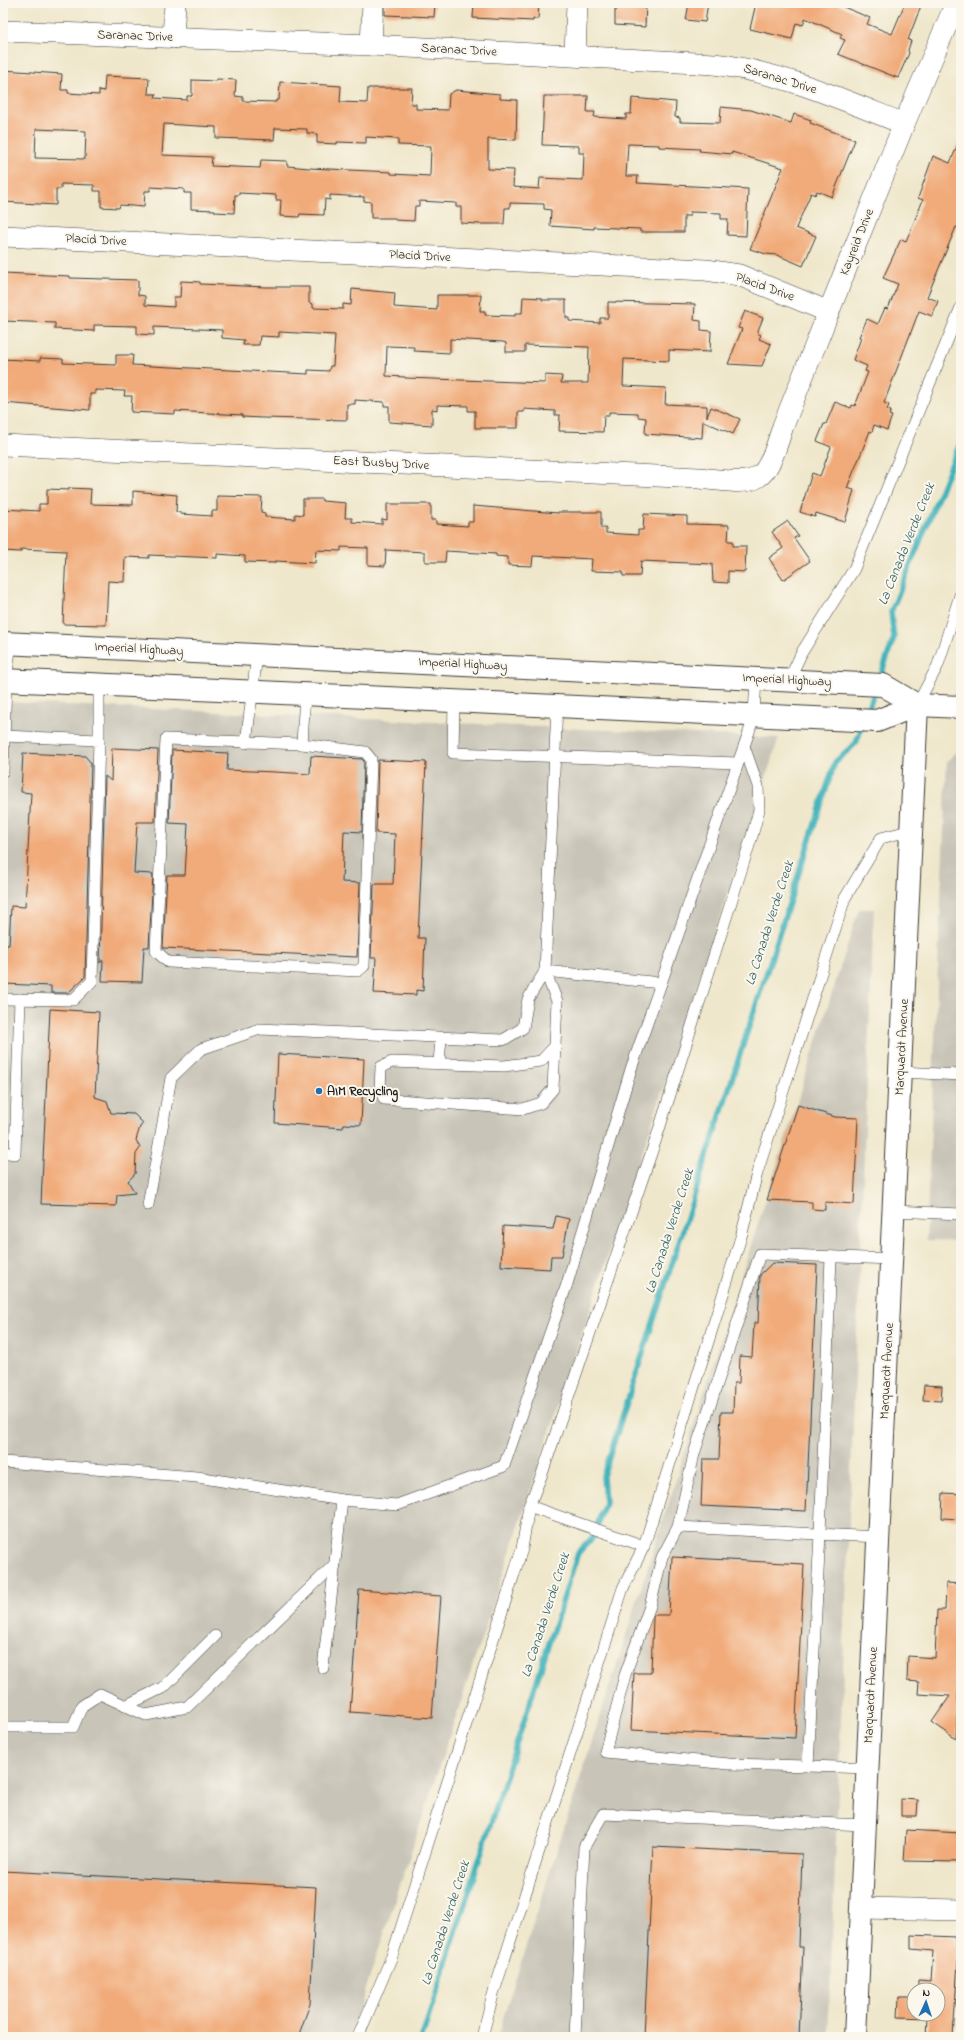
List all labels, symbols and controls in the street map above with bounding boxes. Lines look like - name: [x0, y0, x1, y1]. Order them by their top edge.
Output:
- street label: Saranac Drive: [97, 25, 173, 47]
- street label: Saranac Drive: [421, 39, 498, 61]
- street label: Saranac Drive: [741, 59, 819, 99]
- street label: Kayreid Drive: [835, 206, 880, 279]
- street label: Placid Drive: [65, 229, 128, 251]
- street label: Placid Drive: [389, 245, 452, 267]
- street label: Placid Drive: [733, 268, 797, 307]
- street label: East Busby Drive: [332, 451, 430, 476]
- water label: La Canada Verde Creek: [873, 479, 941, 608]
- street label: Imperial Highway: [94, 637, 184, 662]
- street label: Imperial Highway: [418, 652, 508, 677]
- street label: Imperial Highway: [742, 668, 832, 693]
- water label: La Canada Verde Creek: [740, 857, 800, 988]
- street label: Marquardt Avenue: [890, 998, 914, 1096]
- place label: AIM Recycling: [327, 1082, 398, 1103]
- marker: AIM Recycling: [314, 1086, 324, 1096]
- water label: La Canada Verde Creek: [640, 1165, 700, 1296]
- street label: Marquardt Avenue: [875, 1322, 899, 1420]
- water label: La Canada Verde Creek: [516, 1549, 576, 1680]
- street label: Marquardt Avenue: [859, 1646, 883, 1744]
- water label: La Canada Verde Creek: [416, 1857, 476, 1988]
- north arrow: [906, 1982, 946, 2022]
- text: N: [922, 1985, 931, 2001]

